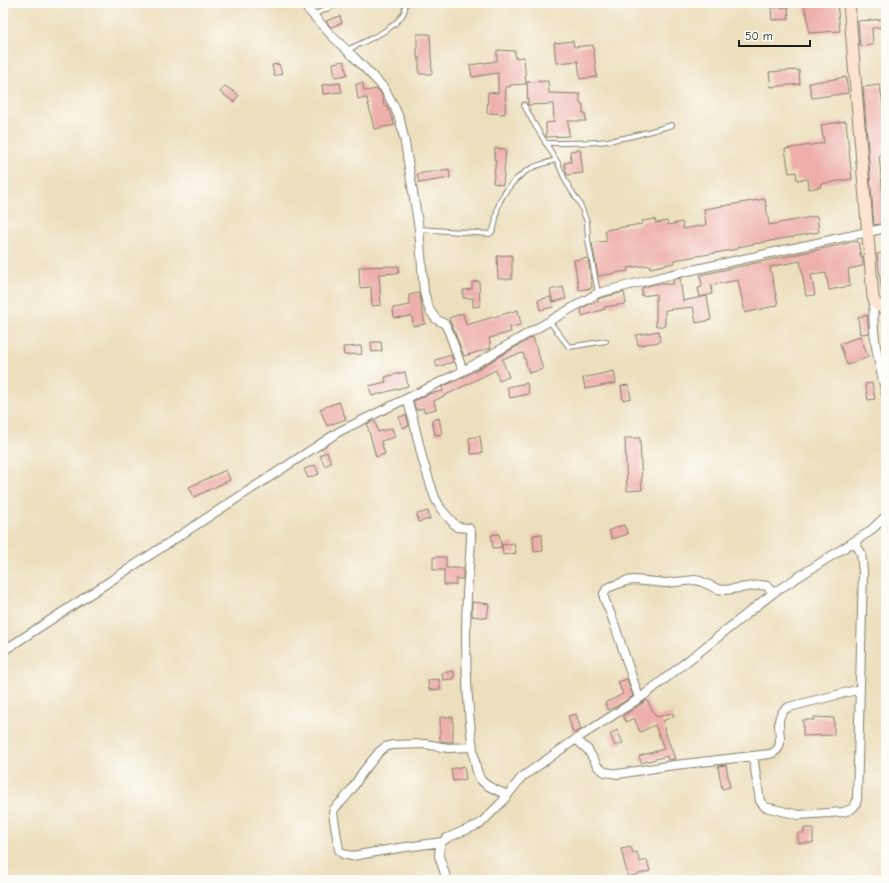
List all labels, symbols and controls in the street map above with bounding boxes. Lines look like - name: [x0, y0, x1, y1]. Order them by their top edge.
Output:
- scale bar: [739, 22, 810, 48]
- text: 50 m: [745, 29, 773, 43]

